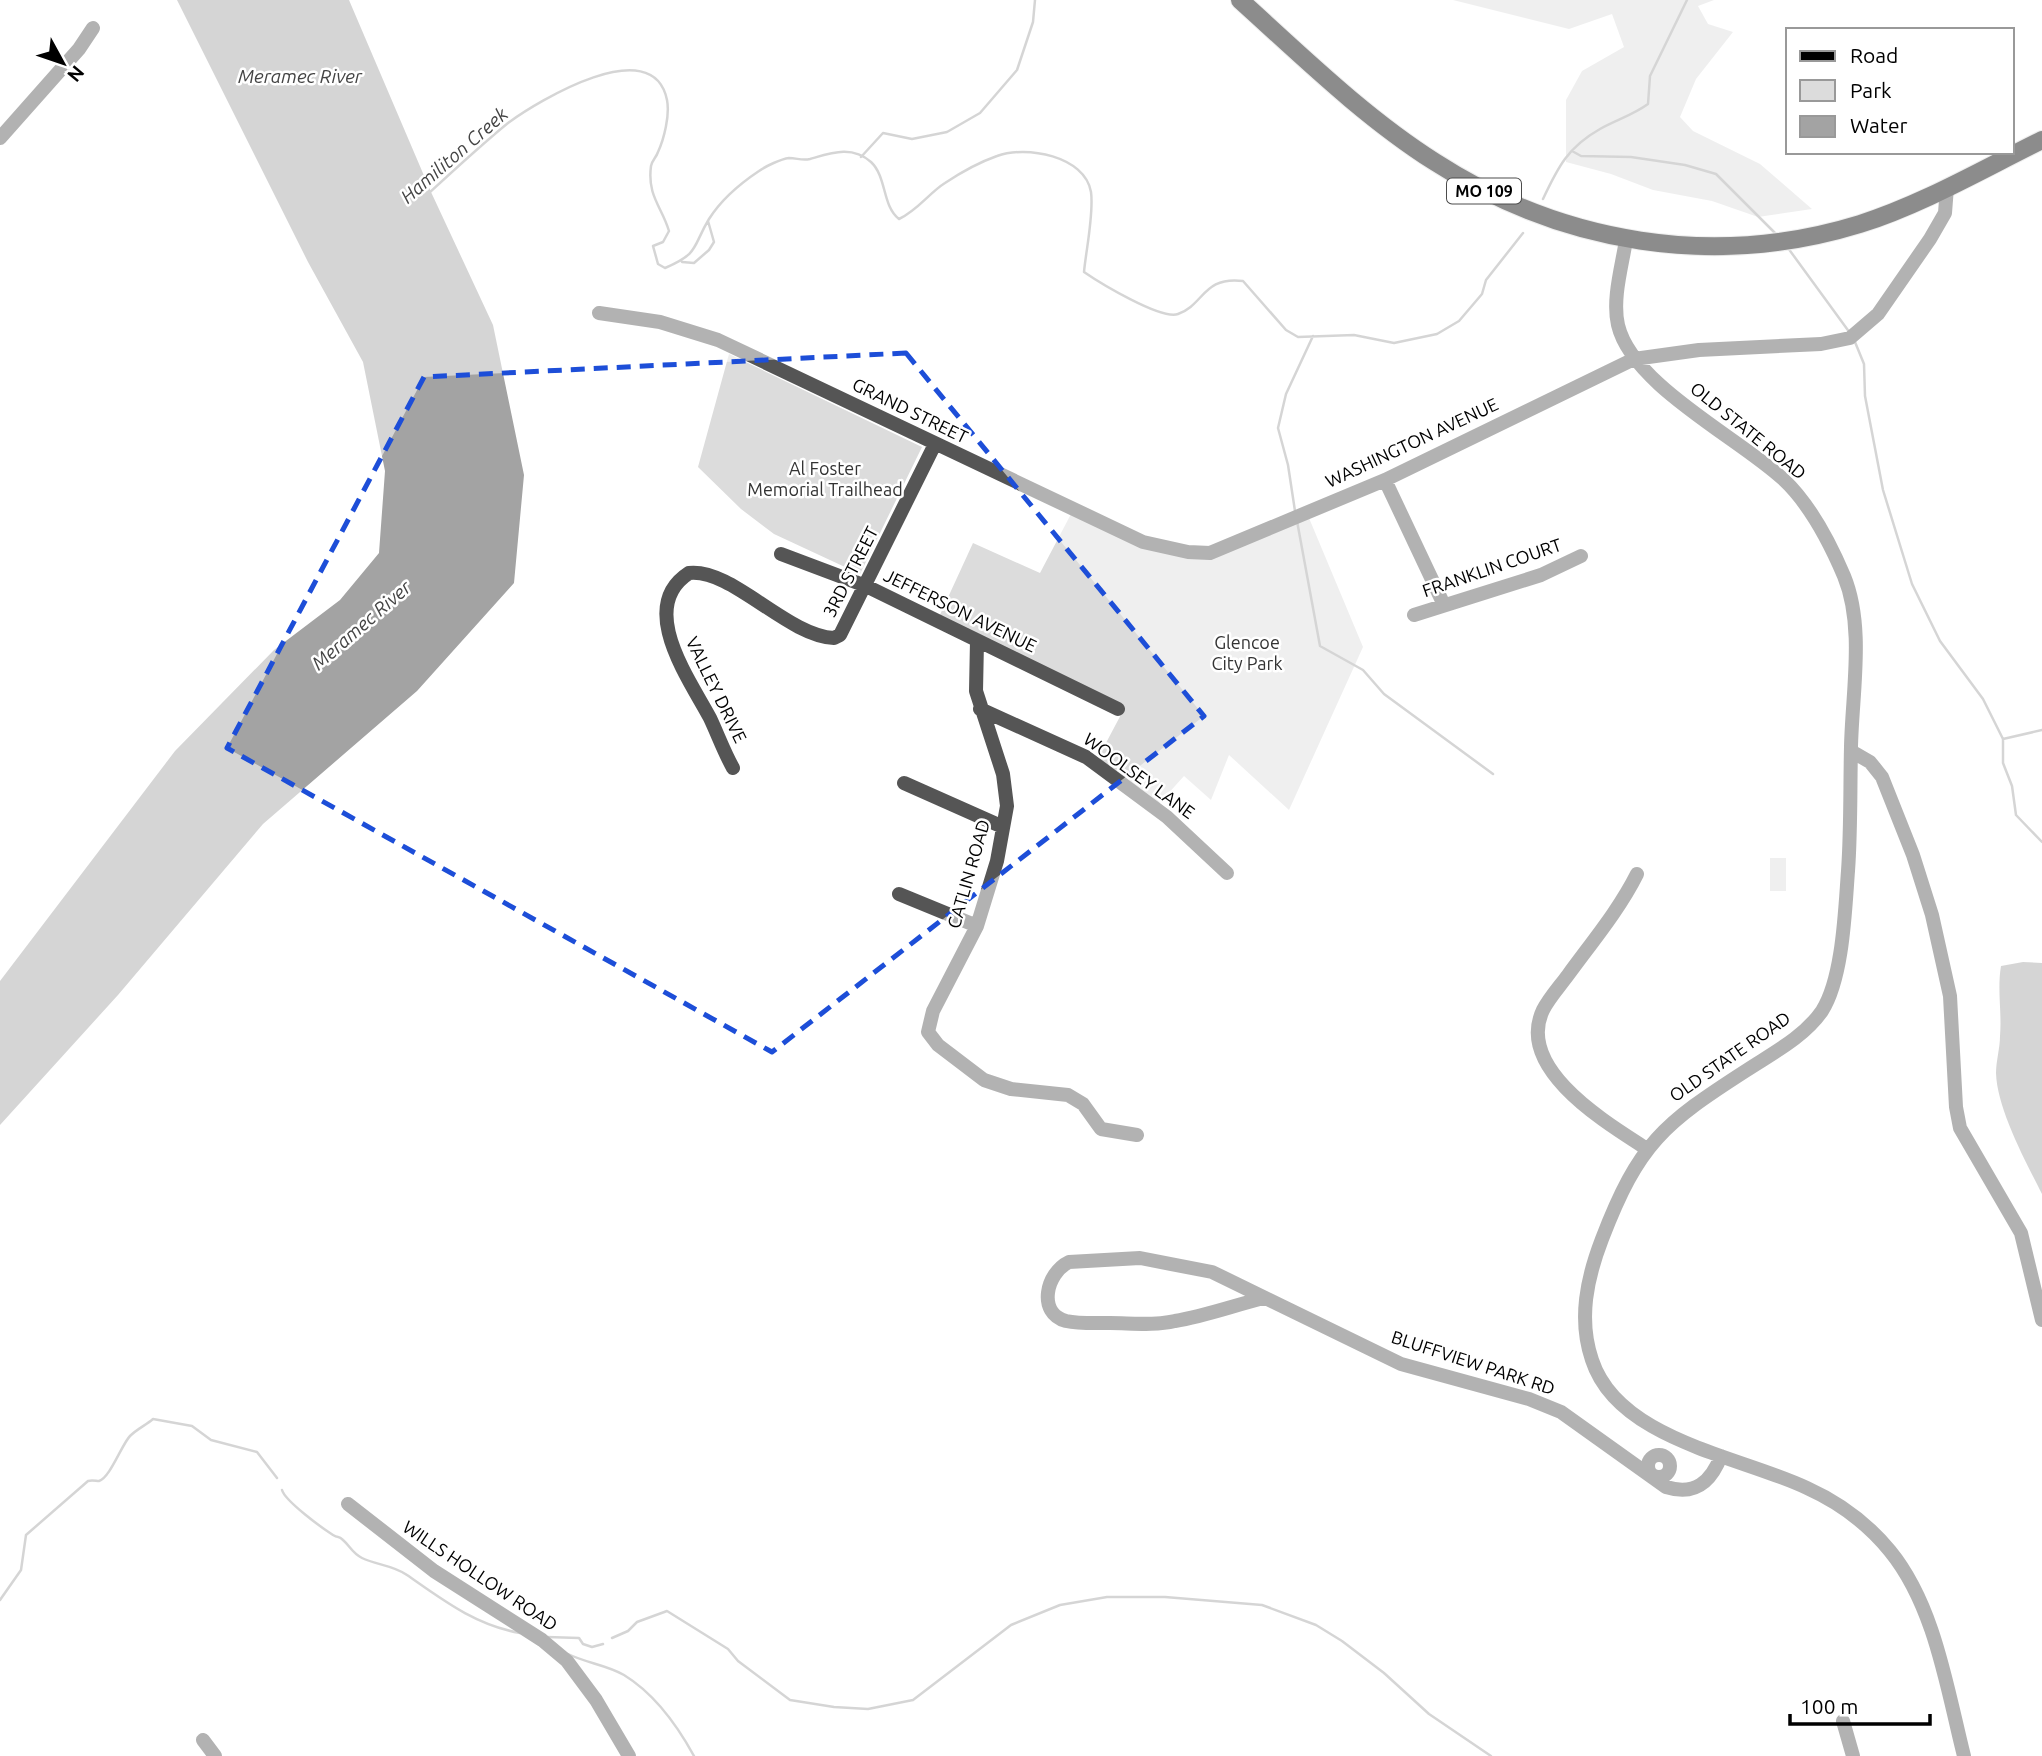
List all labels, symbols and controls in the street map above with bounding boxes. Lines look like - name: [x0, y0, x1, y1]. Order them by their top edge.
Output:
- north arrow: [28, 28, 98, 98]
- legend: [1786, 28, 2014, 154]
- text: Road: [1850, 43, 1898, 67]
- text: N: [63, 61, 89, 86]
- water label: Meramec River: [238, 65, 363, 87]
- text: Park: [1850, 78, 1892, 102]
- water label: Hamiliton Creek: [396, 102, 512, 207]
- text: Water: [1850, 113, 1908, 137]
- road number: MO 109: [1447, 178, 1521, 204]
- street label: GRAND STREET: [849, 374, 971, 447]
- street label: OLD STATE ROAD: [1687, 378, 1810, 483]
- street label: WASHINGTON AVENUE: [1322, 393, 1501, 491]
- park label: Al Foster Memorial Trailhead: [747, 458, 903, 499]
- street label: 3RD STREET: [819, 523, 882, 620]
- street label: FRANKLIN COURT: [1419, 534, 1564, 600]
- street label: JEFFERSON AVENUE: [881, 564, 1040, 656]
- water label: Meramec River: [307, 576, 416, 674]
- park label: Glencoe City Park: [1211, 632, 1283, 673]
- street label: VALLEY DRIVE: [683, 633, 751, 746]
- street label: WOOLSEY LANE: [1080, 728, 1199, 822]
- street label: CATLIN ROAD: [943, 817, 993, 930]
- street label: OLD STATE ROAD: [1665, 1007, 1794, 1105]
- street label: BLUFFVIEW PARK RD: [1389, 1326, 1558, 1398]
- street label: WILLS HOLLOW ROAD: [400, 1516, 561, 1634]
- scale bar: [1790, 1682, 1930, 1726]
- text: 100 m: [1800, 1694, 1858, 1718]

